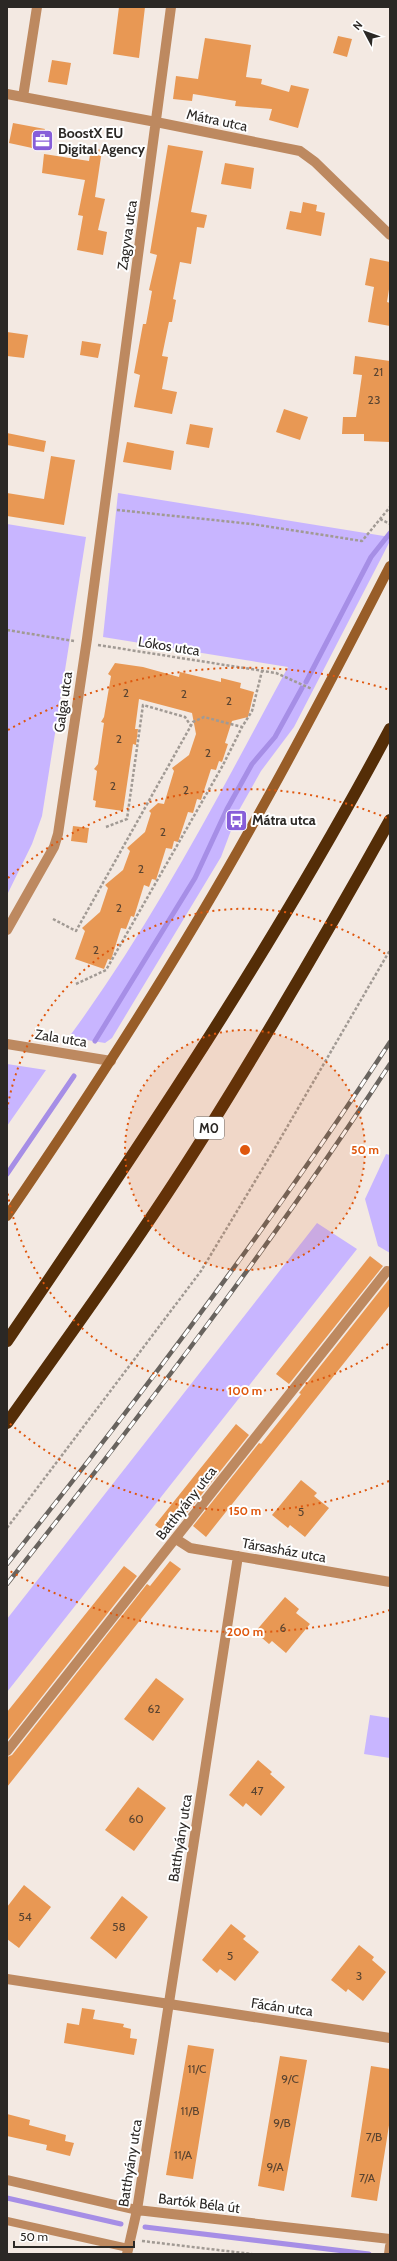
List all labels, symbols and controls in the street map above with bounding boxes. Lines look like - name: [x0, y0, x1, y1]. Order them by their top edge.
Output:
- north arrow: [345, 12, 385, 52]
- text: N: [350, 18, 365, 33]
- street label: Mátra utca: [185, 105, 249, 135]
- place label: BoostX EU Digital Agency: [58, 124, 146, 158]
- office icon: BoostX EU Digital Agency: [29, 128, 55, 154]
- street label: Zagyva utca: [113, 199, 141, 271]
- house number: 21: [373, 364, 383, 379]
- house number: 23: [368, 392, 380, 407]
- street label: Lókos utca: [137, 632, 201, 660]
- street label: Galga utca: [50, 670, 76, 734]
- house number: 2: [123, 685, 129, 700]
- house number: 2: [181, 686, 187, 701]
- house number: 2: [226, 693, 232, 708]
- house number: 2: [116, 731, 122, 746]
- house number: 2: [205, 745, 211, 760]
- house number: 2: [110, 778, 116, 793]
- house number: 2: [183, 782, 189, 797]
- bus stop icon: Mátra utca: [224, 807, 250, 833]
- place label: Mátra utca: [252, 811, 316, 829]
- house number: 2: [160, 824, 166, 839]
- house number: 2: [138, 861, 144, 876]
- house number: 2: [116, 900, 122, 915]
- house number: 2: [93, 942, 99, 957]
- street label: Zala utca: [34, 1025, 89, 1051]
- road number: M0: [194, 1117, 224, 1139]
- text: 50 m: [351, 1142, 379, 1157]
- centre of rings: [238, 1143, 252, 1157]
- text: 100 m: [228, 1383, 262, 1398]
- street label: Batthyány utca: [152, 1462, 220, 1543]
- text: 150 m: [229, 1503, 261, 1518]
- house number: 5: [298, 1504, 304, 1519]
- street label: Társasház utca: [240, 1534, 328, 1566]
- house number: 6: [280, 1620, 287, 1635]
- text: 200 m: [227, 1624, 263, 1639]
- house number: 62: [147, 1701, 161, 1716]
- house number: 47: [251, 1783, 263, 1798]
- street label: Batthyány utca: [164, 1793, 196, 1883]
- house number: 60: [128, 1811, 144, 1826]
- house number: 54: [18, 1909, 32, 1924]
- house number: 58: [112, 1919, 126, 1934]
- house number: 5: [227, 1948, 233, 1963]
- house number: 3: [356, 1968, 362, 1983]
- street label: Fácán utca: [250, 1994, 314, 2020]
- house number: 11/C: [188, 2061, 206, 2076]
- house number: 9/C: [281, 2071, 299, 2086]
- house number: 11/B: [181, 2103, 199, 2118]
- house number: 9/B: [273, 2115, 291, 2130]
- street label: Batthyány utca: [114, 2118, 146, 2208]
- house number: 7/B: [366, 2129, 382, 2144]
- house number: 11/A: [174, 2147, 193, 2162]
- house number: 9/A: [266, 2159, 284, 2174]
- house number: 7/A: [359, 2170, 376, 2185]
- street label: Bartók Béla út: [157, 2189, 241, 2217]
- scale bar: [14, 2223, 134, 2249]
- text: 50 m: [20, 2229, 48, 2244]

